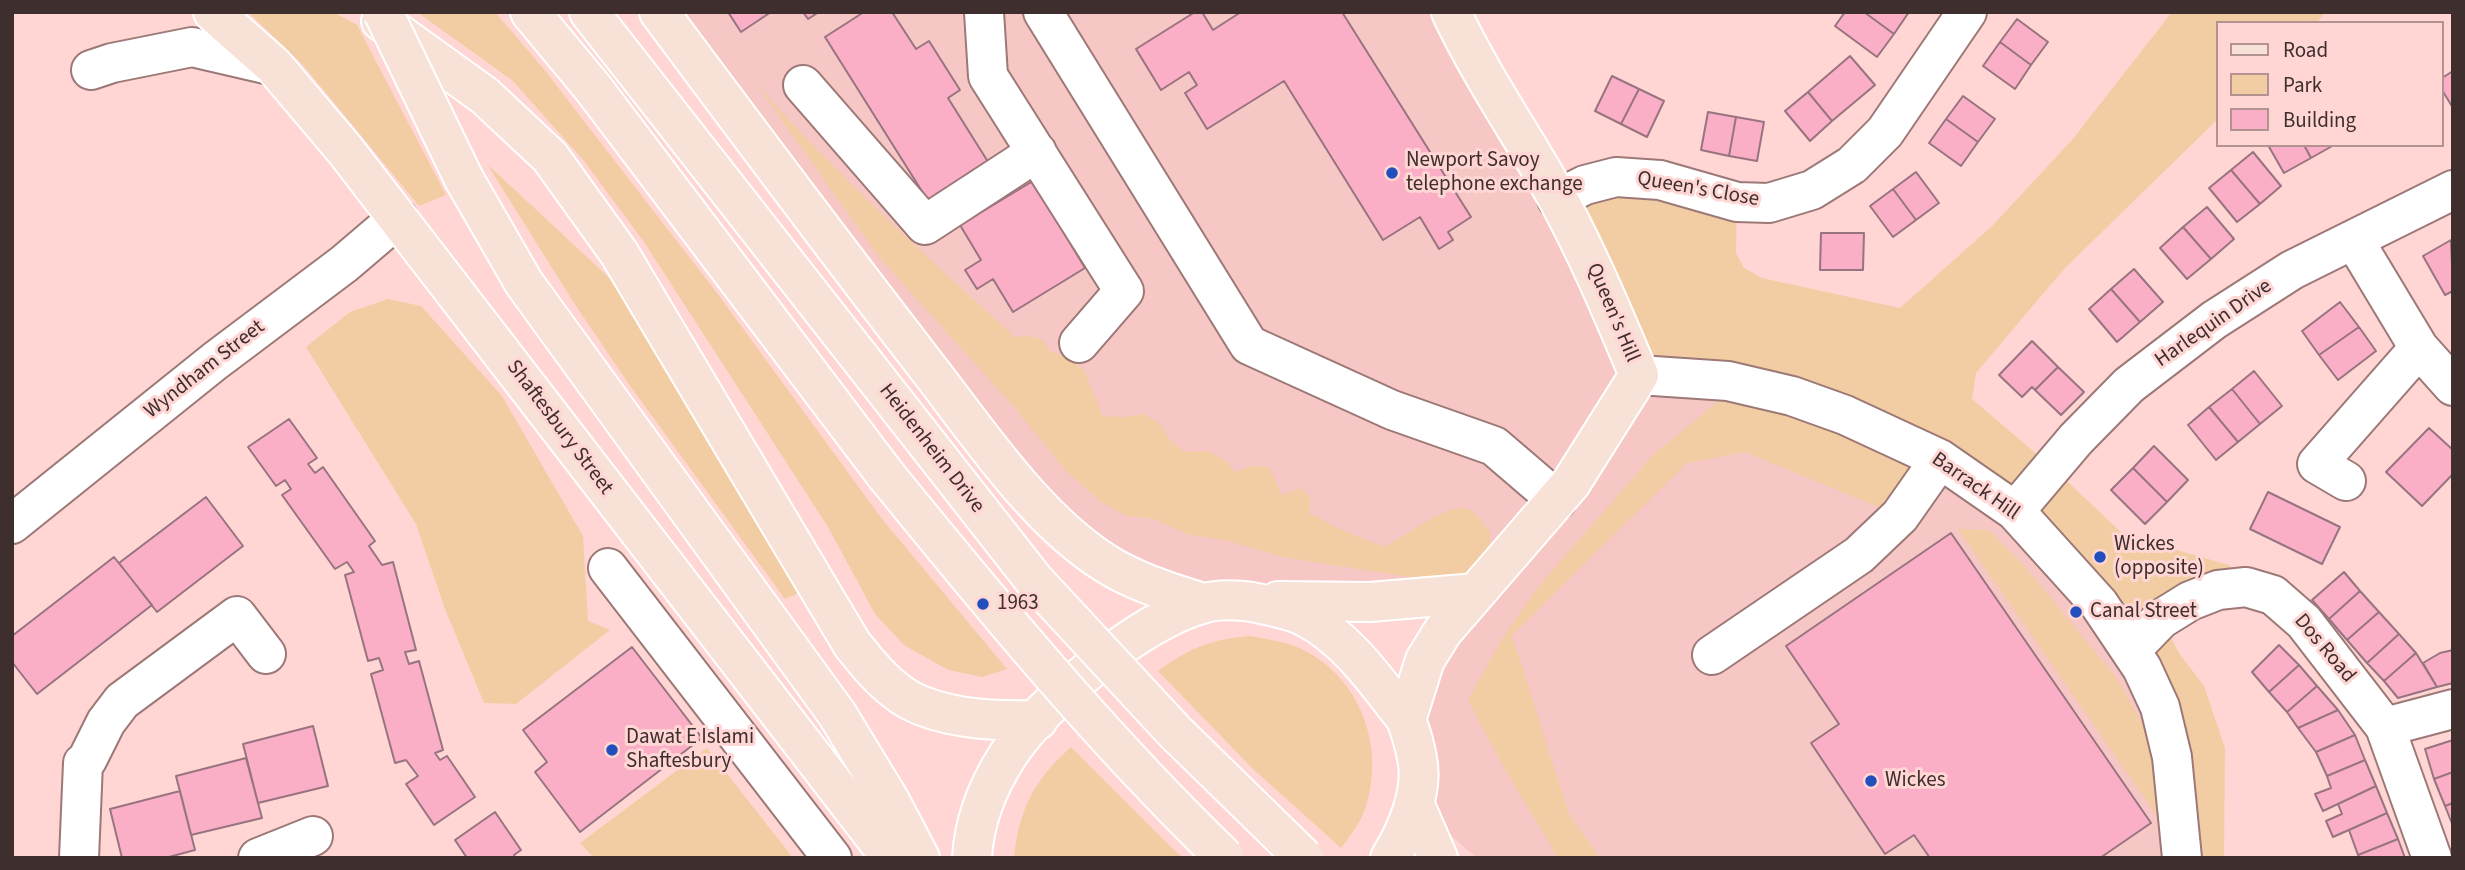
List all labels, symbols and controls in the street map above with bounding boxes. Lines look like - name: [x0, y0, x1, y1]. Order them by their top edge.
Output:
- legend: [2216, 21, 2444, 147]
- text: Road: [2283, 35, 2328, 65]
- text: Park: [2283, 70, 2322, 100]
- text: Building: [2283, 105, 2356, 135]
- place label: Newport Savoy telephone exchange: [1406, 148, 1583, 198]
- marker: Newport Savoy telephone exchange: [1384, 165, 1400, 181]
- street label: Queen's Close: [1635, 167, 1761, 213]
- street label: Queen's Hill: [1580, 260, 1644, 366]
- street label: Harlequin Drive: [2151, 274, 2277, 374]
- street label: Wyndham Street: [140, 315, 270, 425]
- street label: Shaftesbury Street: [500, 356, 618, 500]
- street label: Heidenheim Drive: [873, 379, 989, 519]
- street label: Barrack Hill: [1926, 448, 2024, 526]
- place label: Wickes (opposite): [2114, 532, 2204, 582]
- marker: Wickes (opposite): [2092, 549, 2108, 565]
- place label: 1963: [997, 591, 1039, 617]
- marker: 1963: [975, 596, 991, 612]
- place label: Canal Street: [2090, 599, 2197, 625]
- marker: Canal Street: [2068, 604, 2084, 620]
- street label: Dos Road: [2288, 609, 2360, 689]
- place label: Dawat E Islami Shaftesbury: [626, 725, 754, 775]
- marker: Dawat E Islami Shaftesbury: [604, 742, 620, 758]
- place label: Wickes: [1885, 768, 1945, 794]
- marker: Wickes: [1863, 773, 1879, 789]

